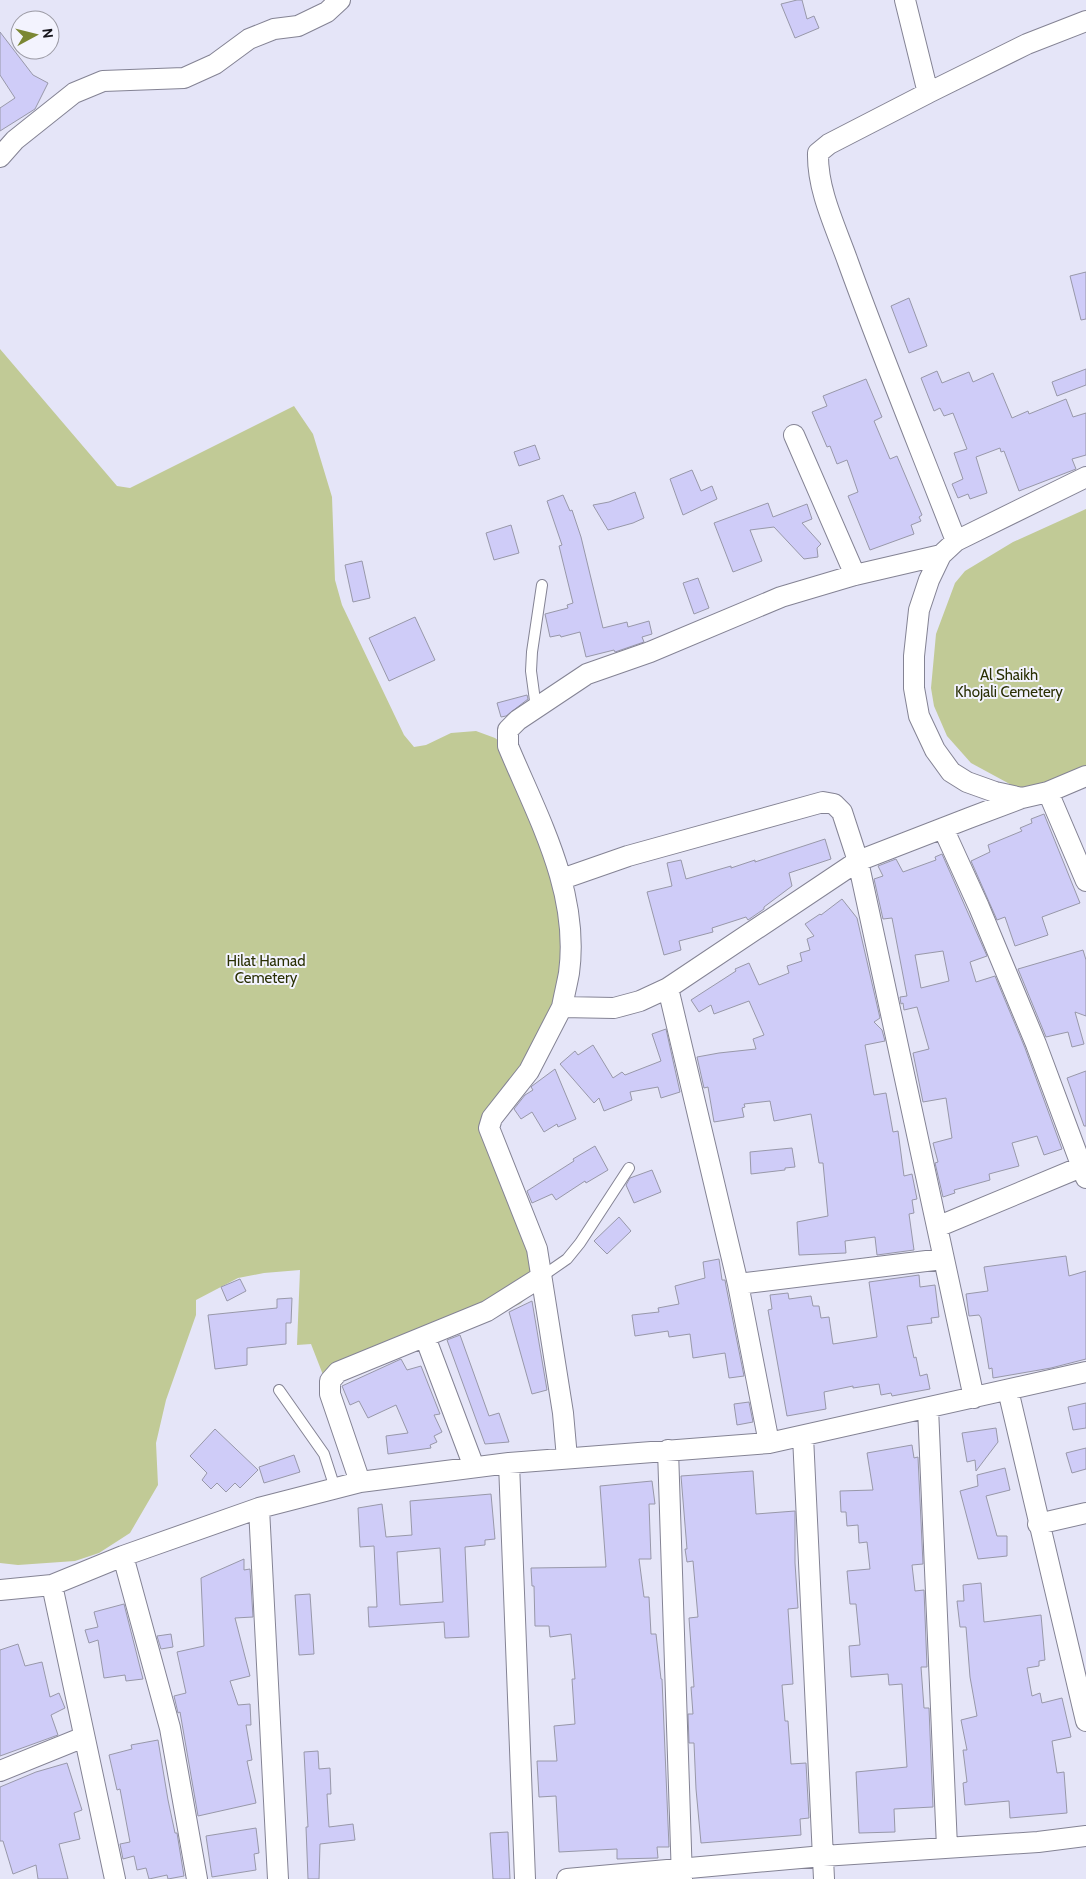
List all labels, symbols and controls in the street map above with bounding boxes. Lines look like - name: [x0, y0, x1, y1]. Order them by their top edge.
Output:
- north arrow: [10, 10, 60, 60]
- text: N: [38, 27, 57, 39]
- park label: Al Shaikh Khojali Cemetery: [955, 666, 1063, 701]
- park label: Hilat Hamad Cemetery: [227, 952, 305, 987]

